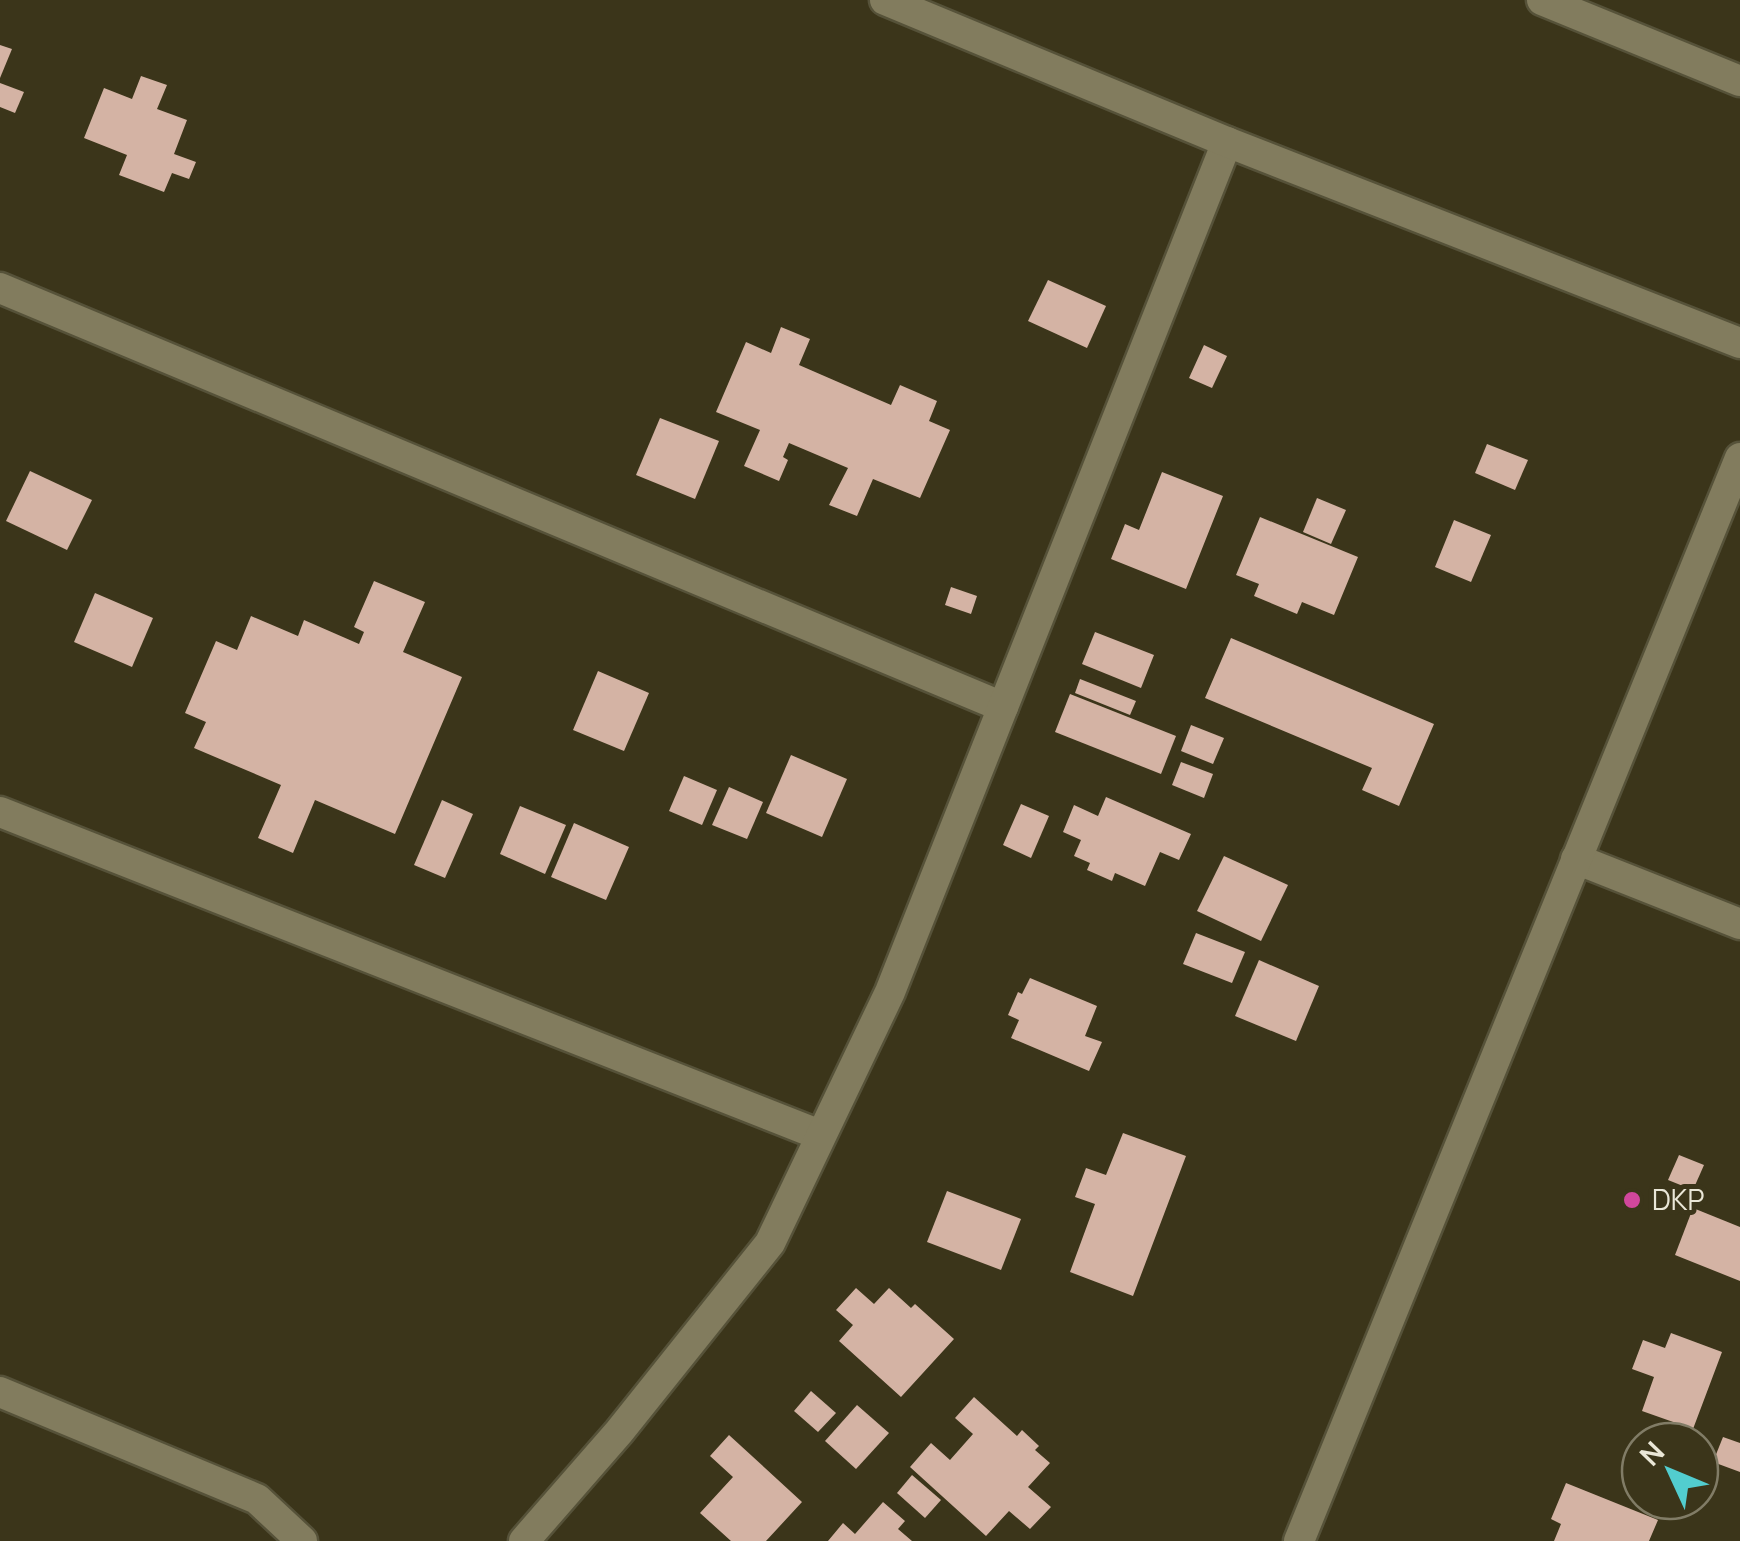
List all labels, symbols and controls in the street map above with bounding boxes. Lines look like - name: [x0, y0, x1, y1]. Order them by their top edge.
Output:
- place label: DKP: [1652, 1180, 1704, 1218]
- marker: DKP: [1621, 1189, 1643, 1211]
- north arrow: [1620, 1421, 1720, 1521]
- text: N: [1631, 1433, 1672, 1473]

